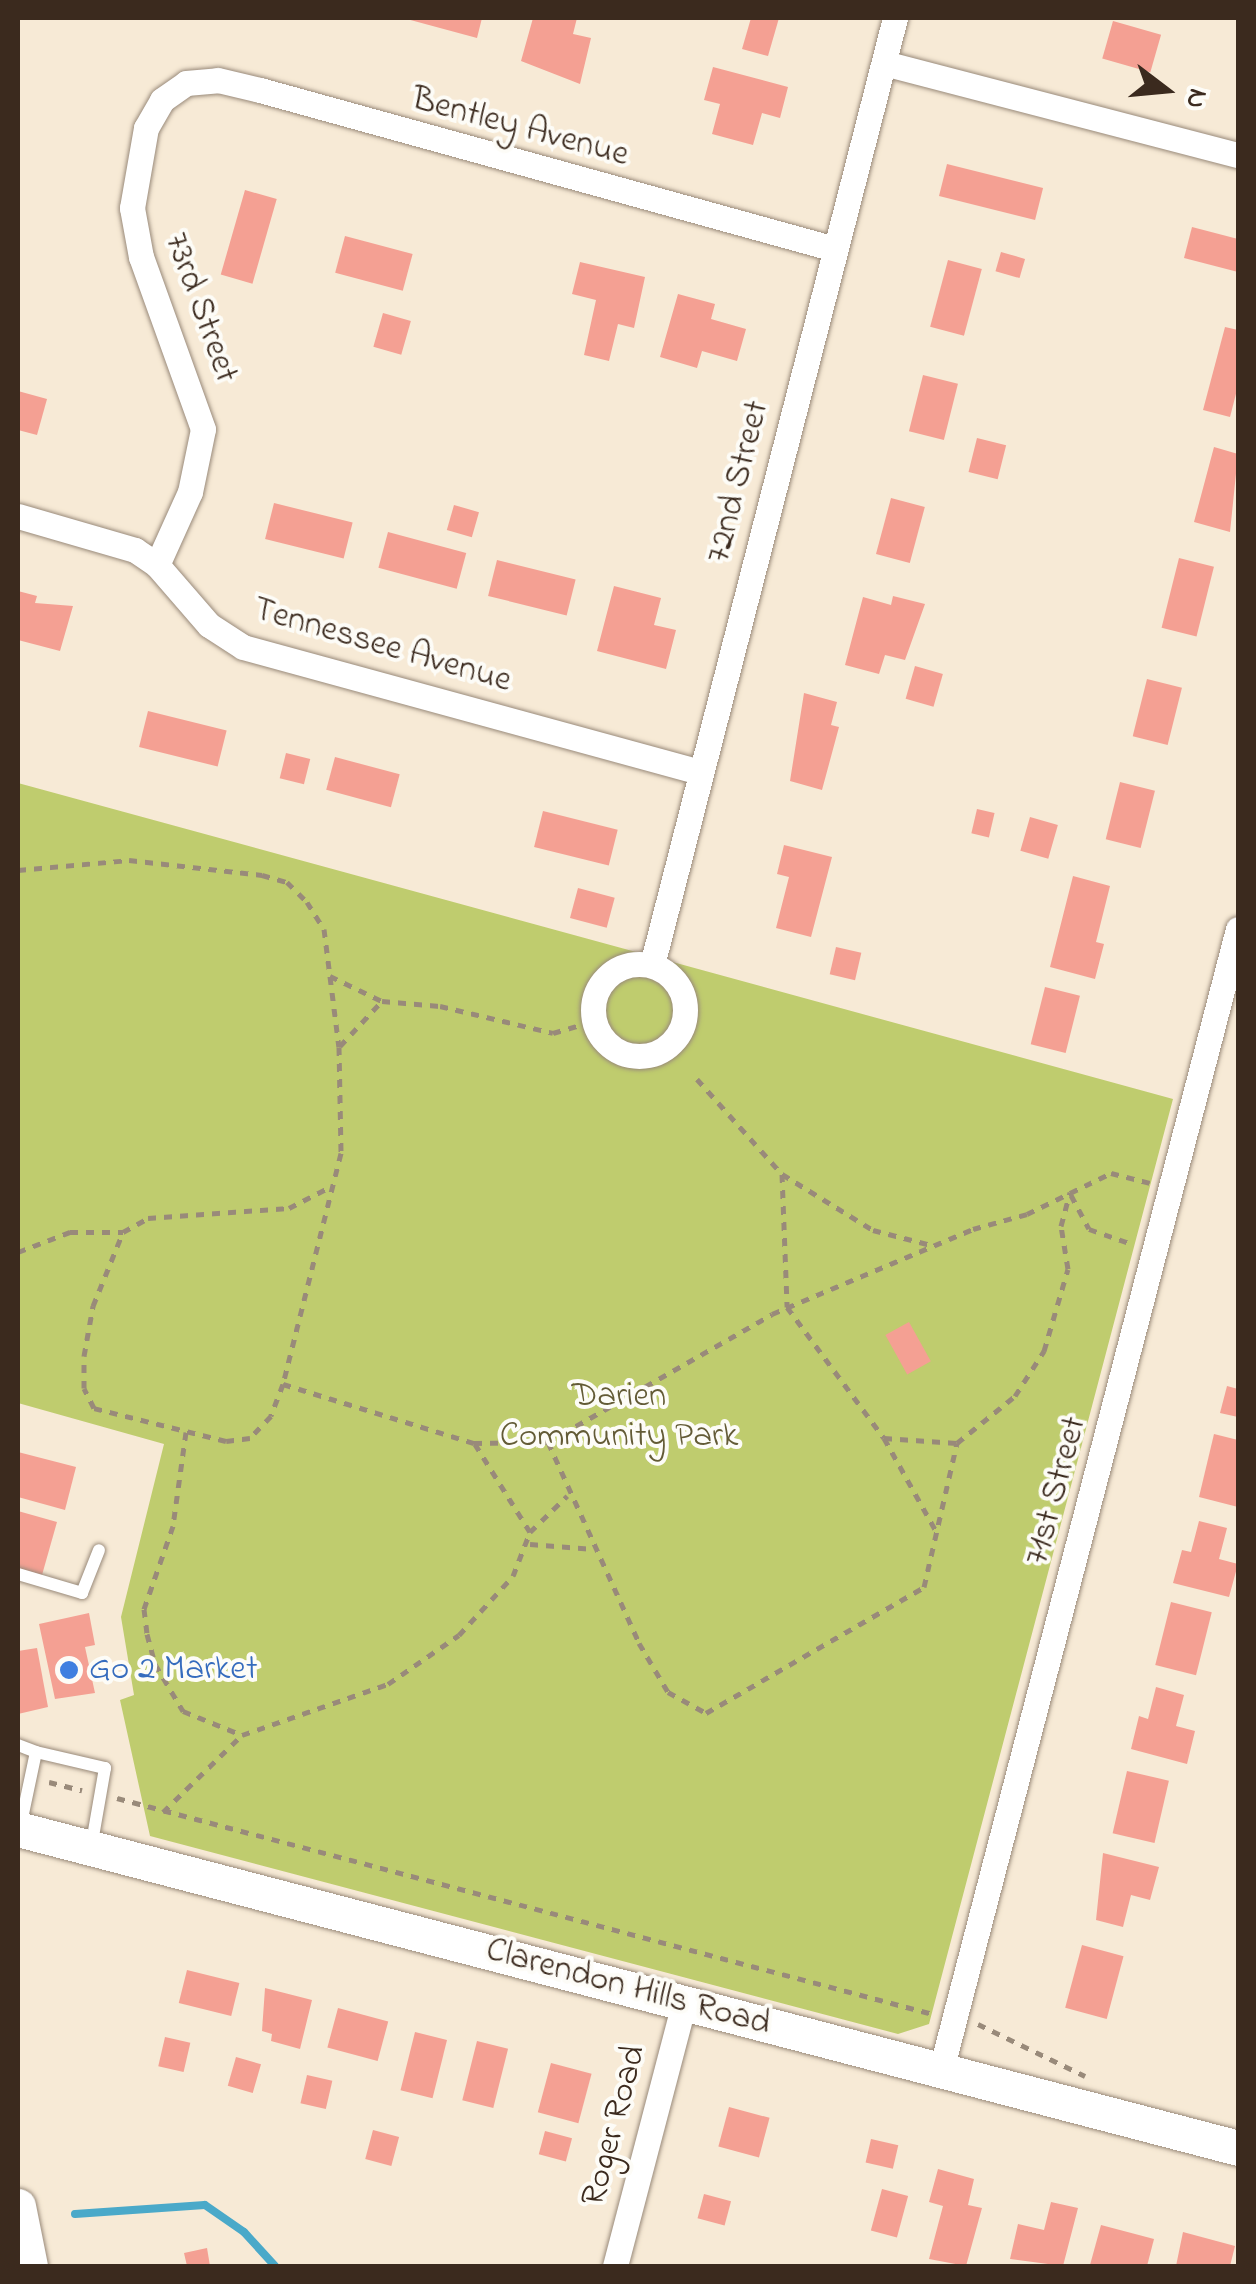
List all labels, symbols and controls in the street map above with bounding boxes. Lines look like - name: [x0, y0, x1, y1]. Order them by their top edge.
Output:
- north arrow: [1116, 40, 1216, 140]
- street label: Bentley Avenue: [407, 79, 633, 177]
- text: N: [1173, 84, 1218, 113]
- street label: 73rd Street: [154, 227, 246, 389]
- street label: 72nd Street: [699, 397, 779, 567]
- street label: Tennessee Avenue: [248, 589, 516, 703]
- park label: Darien Community Park: [500, 1376, 738, 1458]
- street label: 71st Street: [1017, 1412, 1097, 1570]
- place label: Go 2 Market: [89, 1649, 258, 1691]
- marker: Go 2 Market: [58, 1659, 80, 1681]
- street label: Clarendon Hills Road: [481, 1930, 775, 2046]
- street label: Roger Road: [573, 2041, 657, 2211]

